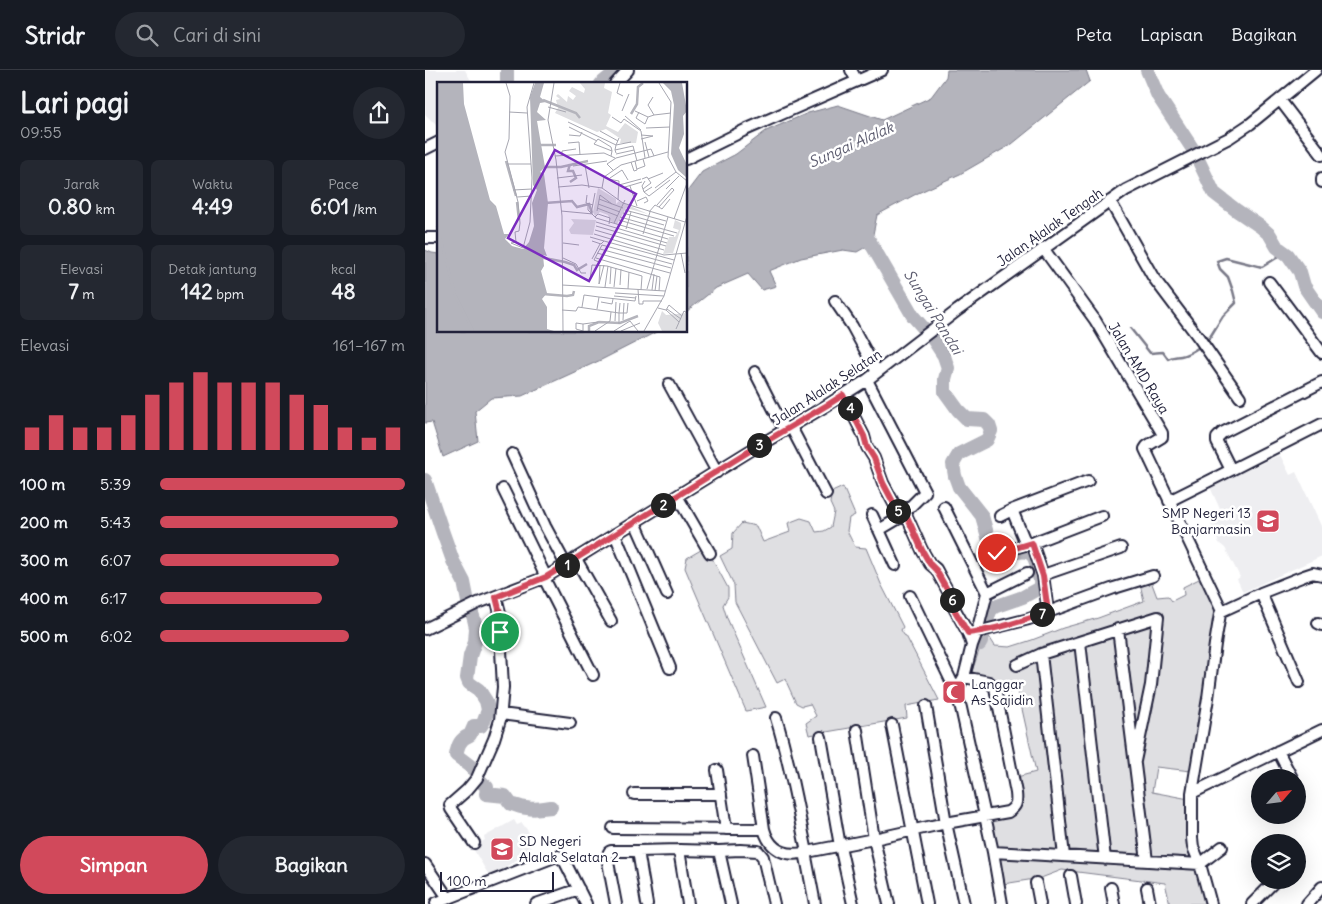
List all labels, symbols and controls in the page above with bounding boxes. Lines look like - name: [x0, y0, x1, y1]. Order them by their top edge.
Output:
- search box: [115, 12, 465, 57]
- text: Stridr: [25, 20, 85, 50]
- icon: search: [133, 21, 161, 49]
- text: Cari di sini: [173, 23, 261, 47]
- text: Peta: [1076, 23, 1112, 46]
- text: Lapisan: [1140, 23, 1203, 46]
- text: Bagikan: [1231, 23, 1297, 46]
- inset map: [437, 82, 687, 332]
- text: Lari pagi: [20, 85, 129, 121]
- button: share: [353, 87, 405, 139]
- water label: Sungai Alalak: [805, 117, 897, 172]
- text: 09:55: [20, 122, 62, 142]
- text: Jarak: [64, 175, 99, 193]
- text: Waktu: [192, 175, 233, 193]
- text: Pace: [328, 175, 359, 193]
- street label: Jalan Alalak Tengah: [994, 184, 1106, 270]
- text: 0.80: [48, 193, 92, 220]
- text: 4:49: [192, 193, 233, 220]
- text: 6:01: [310, 193, 349, 220]
- text: km: [92, 200, 115, 218]
- text: /km: [349, 200, 377, 218]
- text: Elevasi: [60, 260, 103, 278]
- text: Detak jantung: [168, 260, 257, 278]
- text: kcal: [331, 260, 356, 278]
- water label: Sungai Pandai: [900, 266, 968, 359]
- text: 7: [69, 278, 79, 305]
- text: 142: [181, 278, 213, 305]
- text: 48: [331, 278, 356, 305]
- text: m: [79, 285, 94, 303]
- text: bpm: [213, 285, 244, 303]
- street label: Jalan AMD Raya: [1105, 319, 1173, 417]
- text: Elevasi: [20, 335, 69, 355]
- text: 161–167 m: [333, 335, 405, 355]
- street label: Jalan Alalak Selatan: [769, 345, 885, 429]
- pin: 4: [837, 396, 863, 420]
- text: 4: [846, 399, 855, 417]
- pin: 3: [747, 432, 771, 458]
- text: 3: [756, 436, 763, 454]
- text: 100 m: [20, 474, 65, 494]
- text: 5:39: [100, 474, 131, 494]
- pin: 2: [651, 492, 675, 518]
- text: 2: [660, 496, 667, 514]
- pin: 5: [885, 498, 911, 524]
- text: 5: [894, 502, 903, 520]
- place label: SMP Negeri 13 Banjarmasin: [1162, 504, 1251, 538]
- school or university icon: SMP Negeri 13 Banjarmasin: [1255, 508, 1281, 534]
- text: 200 m: [20, 512, 68, 532]
- text: 5:43: [100, 512, 131, 532]
- pin: [976, 532, 1018, 574]
- icon: check: [983, 539, 1011, 567]
- text: 300 m: [20, 550, 68, 570]
- text: 6:07: [100, 550, 131, 570]
- pin: 1: [555, 552, 579, 578]
- text: 1: [565, 556, 570, 574]
- text: 400 m: [20, 588, 68, 608]
- text: 6:17: [100, 588, 127, 608]
- pin: 6: [939, 588, 965, 612]
- text: 6: [948, 591, 957, 609]
- pin: 7: [1029, 602, 1055, 626]
- text: 7: [1039, 605, 1046, 623]
- pin: [479, 611, 521, 653]
- icon: arrive: [486, 618, 514, 646]
- text: 500 m: [20, 626, 68, 646]
- text: 6:02: [100, 626, 132, 646]
- place label: Langgar As-Sajidin: [971, 675, 1033, 709]
- mosque icon: Langgar As-Sajidin: [941, 679, 967, 705]
- north arrow: [1251, 769, 1306, 824]
- map controls: [1251, 769, 1306, 889]
- place label: SD Negeri Alalak Selatan 2: [519, 832, 619, 866]
- button: layers: [1251, 834, 1306, 889]
- button: Simpan: [20, 836, 208, 894]
- button: Bagikan: [218, 836, 405, 894]
- school or university icon: SD Negeri Alalak Selatan 2: [489, 836, 515, 862]
- scale bar: [440, 869, 554, 892]
- text: 100 m: [447, 872, 487, 890]

